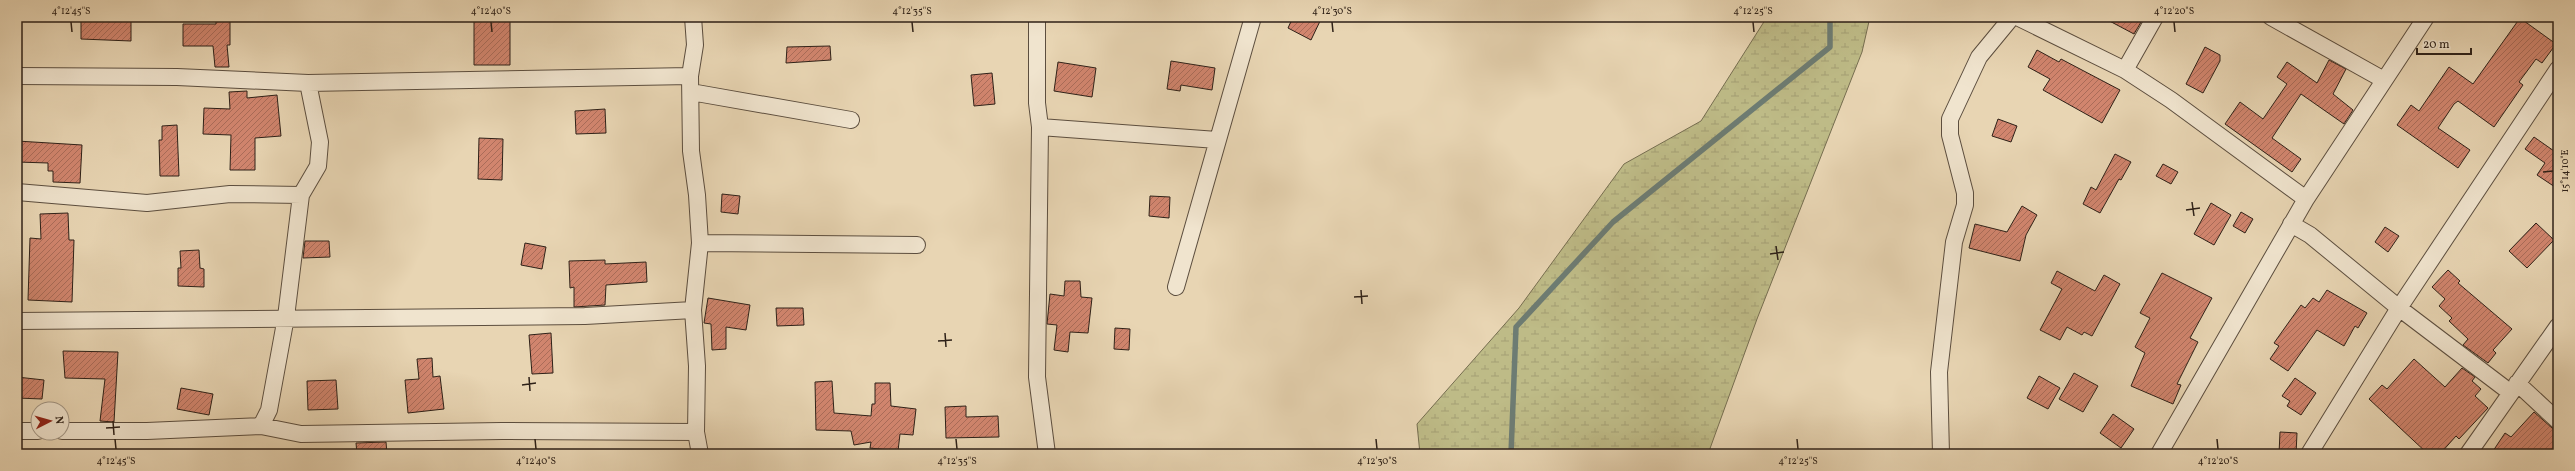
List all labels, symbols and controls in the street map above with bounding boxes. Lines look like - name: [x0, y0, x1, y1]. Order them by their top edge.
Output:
- text: 4°12'45"S: [51, 4, 91, 18]
- text: 4°12'40"S: [471, 4, 511, 18]
- text: 4°12'35"S: [892, 4, 932, 18]
- text: 4°12'30"S: [1312, 4, 1352, 18]
- text: 4°12'25"S: [1733, 4, 1773, 18]
- text: 4°12'20"S: [2154, 4, 2194, 18]
- scale bar: [2417, 30, 2471, 56]
- text: 20 m: [2423, 37, 2450, 53]
- text: 15°14'10"E: [2558, 149, 2572, 193]
- north arrow: [30, 401, 70, 441]
- text: N: [51, 415, 66, 425]
- text: 4°12'45"S: [96, 454, 136, 468]
- text: 4°12'40"S: [516, 454, 556, 468]
- text: 4°12'35"S: [937, 454, 977, 468]
- text: 4°12'30"S: [1357, 454, 1397, 468]
- text: 4°12'25"S: [1778, 454, 1818, 468]
- text: 4°12'20"S: [2198, 454, 2238, 468]

